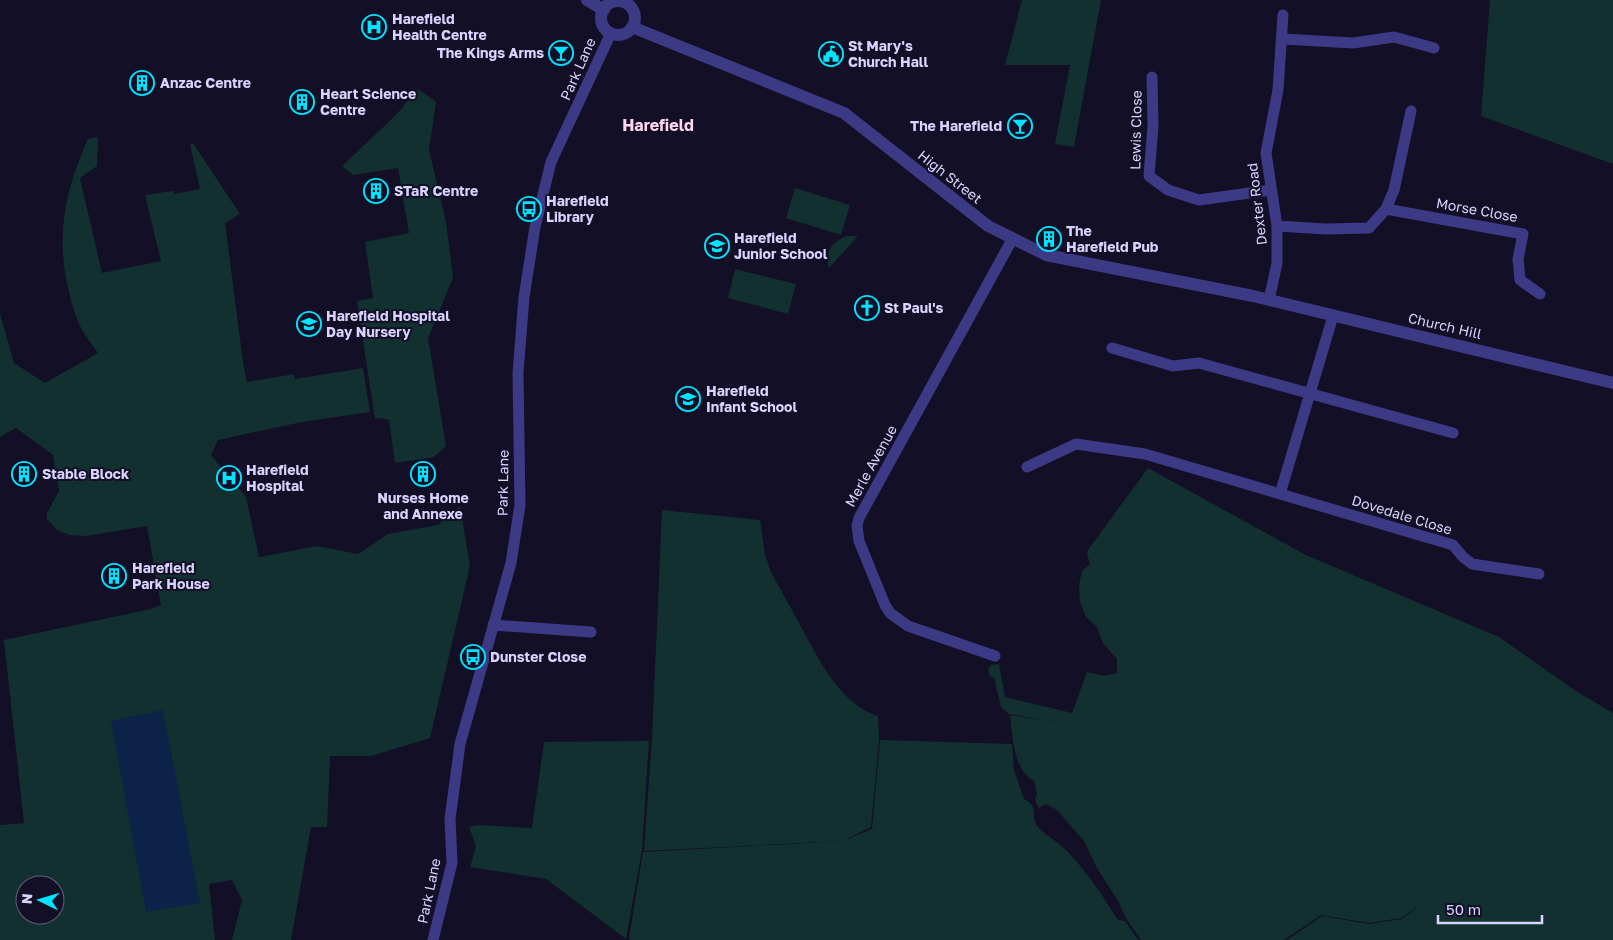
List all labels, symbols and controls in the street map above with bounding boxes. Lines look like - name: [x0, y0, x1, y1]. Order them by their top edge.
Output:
- place label: Harefield Health Centre: [392, 10, 487, 43]
- hospital icon: Harefield Health Centre: [361, 14, 387, 40]
- street label: Park Lane: [556, 35, 599, 103]
- place label: St Mary's Church Hall: [848, 37, 928, 70]
- bar icon: The Kings Arms: [548, 40, 574, 66]
- public building icon: St Mary's Church Hall: [818, 41, 844, 67]
- place label: The Kings Arms: [437, 44, 544, 61]
- building icon: Anzac Centre: [129, 70, 155, 96]
- place label: Anzac Centre: [160, 74, 251, 91]
- place label: Heart Science Centre: [320, 85, 416, 118]
- building icon: Heart Science Centre: [289, 89, 315, 115]
- street label: Lewis Close: [1126, 90, 1145, 170]
- bar icon: The Harefield: [1007, 113, 1033, 139]
- district label: Harefield: [622, 115, 694, 135]
- place label: The Harefield: [910, 117, 1002, 134]
- street label: High Street: [915, 146, 986, 207]
- street label: Dexter Road: [1243, 162, 1270, 246]
- building icon: STaR Centre: [363, 178, 389, 204]
- place label: STaR Centre: [394, 182, 478, 199]
- place label: Harefield Library: [546, 192, 609, 225]
- street label: Morse Close: [1435, 194, 1519, 225]
- bus stop icon: Harefield Library: [516, 196, 542, 222]
- place label: The Harefield Pub: [1066, 222, 1159, 255]
- building icon: The Harefield Pub: [1036, 226, 1062, 252]
- place label: Harefield Junior School: [734, 229, 828, 262]
- school or university icon: Harefield Junior School: [704, 233, 730, 259]
- church icon: St Paul's: [854, 295, 880, 321]
- place label: St Paul's: [884, 299, 944, 316]
- place label: Harefield Hospital Day Nursery: [326, 307, 450, 340]
- street label: Church Hill: [1407, 309, 1484, 342]
- school or university icon: Harefield Hospital Day Nursery: [296, 311, 322, 337]
- place label: Harefield Infant School: [706, 382, 797, 415]
- school or university icon: Harefield Infant School: [675, 386, 701, 412]
- street label: Merle Avenue: [841, 422, 900, 510]
- street label: Park Lane: [493, 450, 512, 516]
- building icon: Stable Block: [11, 461, 37, 487]
- place label: Harefield Hospital: [246, 461, 309, 494]
- building icon: Nurses Home and Annexe: [410, 461, 436, 487]
- place label: Stable Block: [42, 465, 129, 482]
- hospital icon: Harefield Hospital: [216, 465, 242, 491]
- place label: Nurses Home and Annexe: [377, 489, 469, 522]
- street label: Dovedale Close: [1350, 491, 1454, 538]
- place label: Harefield Park House: [132, 559, 210, 592]
- building icon: Harefield Park House: [101, 563, 127, 589]
- bus stop icon: Dunster Close: [460, 644, 486, 670]
- place label: Dunster Close: [490, 648, 586, 665]
- street label: Park Lane: [413, 857, 444, 925]
- north arrow: [15, 875, 65, 925]
- scale bar: [1438, 892, 1542, 924]
- text: N: [18, 893, 35, 905]
- text: 50 m: [1446, 900, 1481, 918]

